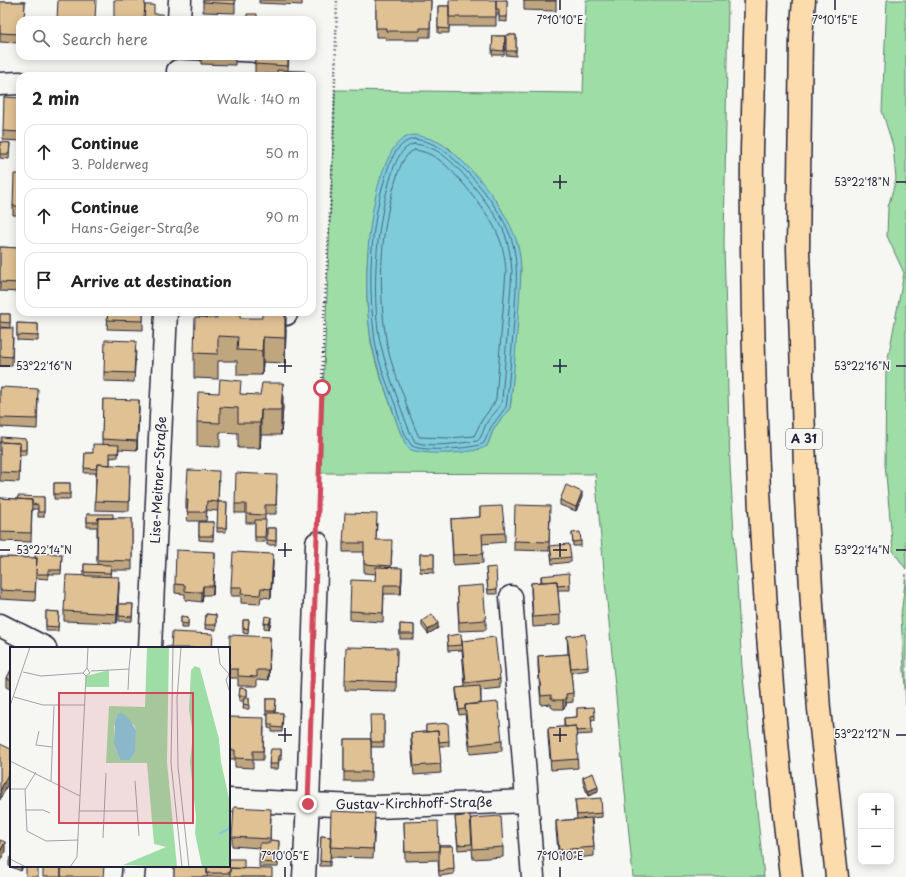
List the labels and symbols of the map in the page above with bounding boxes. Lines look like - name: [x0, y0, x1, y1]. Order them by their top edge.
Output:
- text: 7°10'10"E: [537, 12, 583, 27]
- text: 7°10'15"E: [812, 12, 858, 27]
- text: 53°22'18"N: [834, 174, 890, 189]
- text: 53°22'16"N: [16, 358, 72, 373]
- text: 53°22'16"N: [834, 358, 890, 373]
- route start: [313, 379, 331, 397]
- street label: Lise-Meitner-Straße: [145, 416, 170, 544]
- road number: A 31: [786, 429, 822, 449]
- text: 53°22'14"N: [16, 542, 72, 557]
- text: 53°22'14"N: [834, 542, 890, 557]
- inset map: [10, 647, 230, 867]
- text: 53°22'12"N: [834, 726, 890, 741]
- street label: Gustav-Kirchhoff-Straße: [336, 792, 493, 813]
- route end: [299, 795, 317, 813]
- text: 7°10'05"E: [261, 848, 309, 863]
- text: 7°10'10"E: [537, 848, 583, 863]

